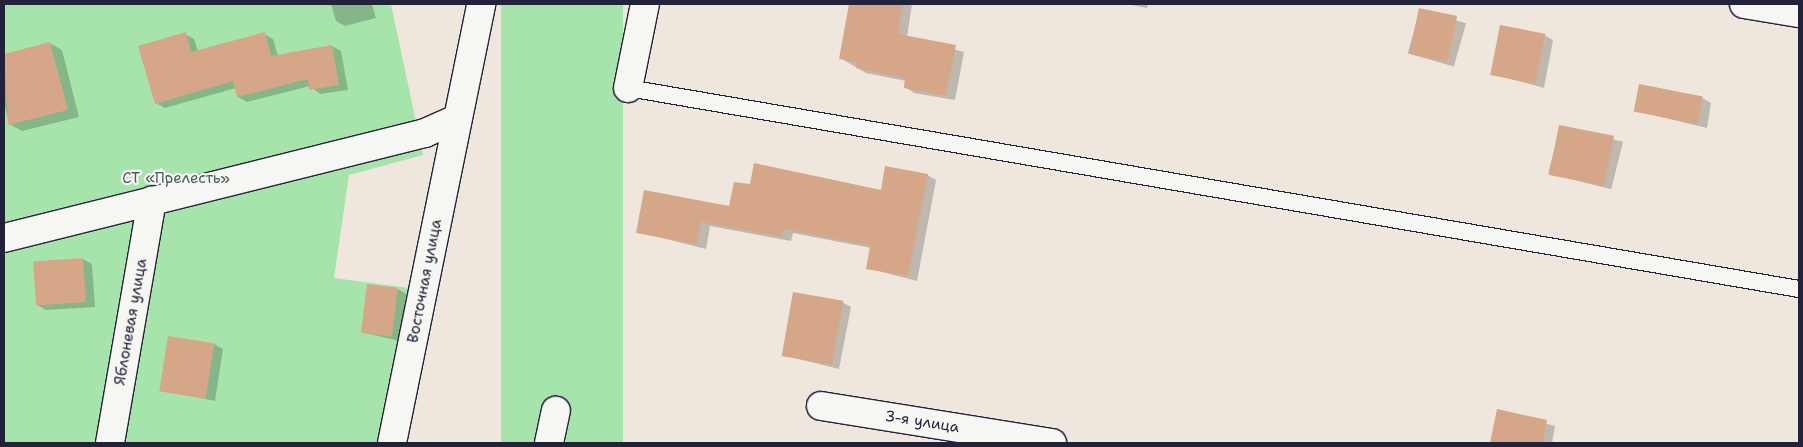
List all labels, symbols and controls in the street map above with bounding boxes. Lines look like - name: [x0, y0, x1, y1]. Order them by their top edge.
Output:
- park label: СТ «Прелесть»: [122, 170, 230, 188]
- street label: Восточная улица: [404, 217, 446, 345]
- street label: Яблоневая улица: [111, 257, 151, 387]
- street label: 3-я улица: [884, 407, 960, 437]

